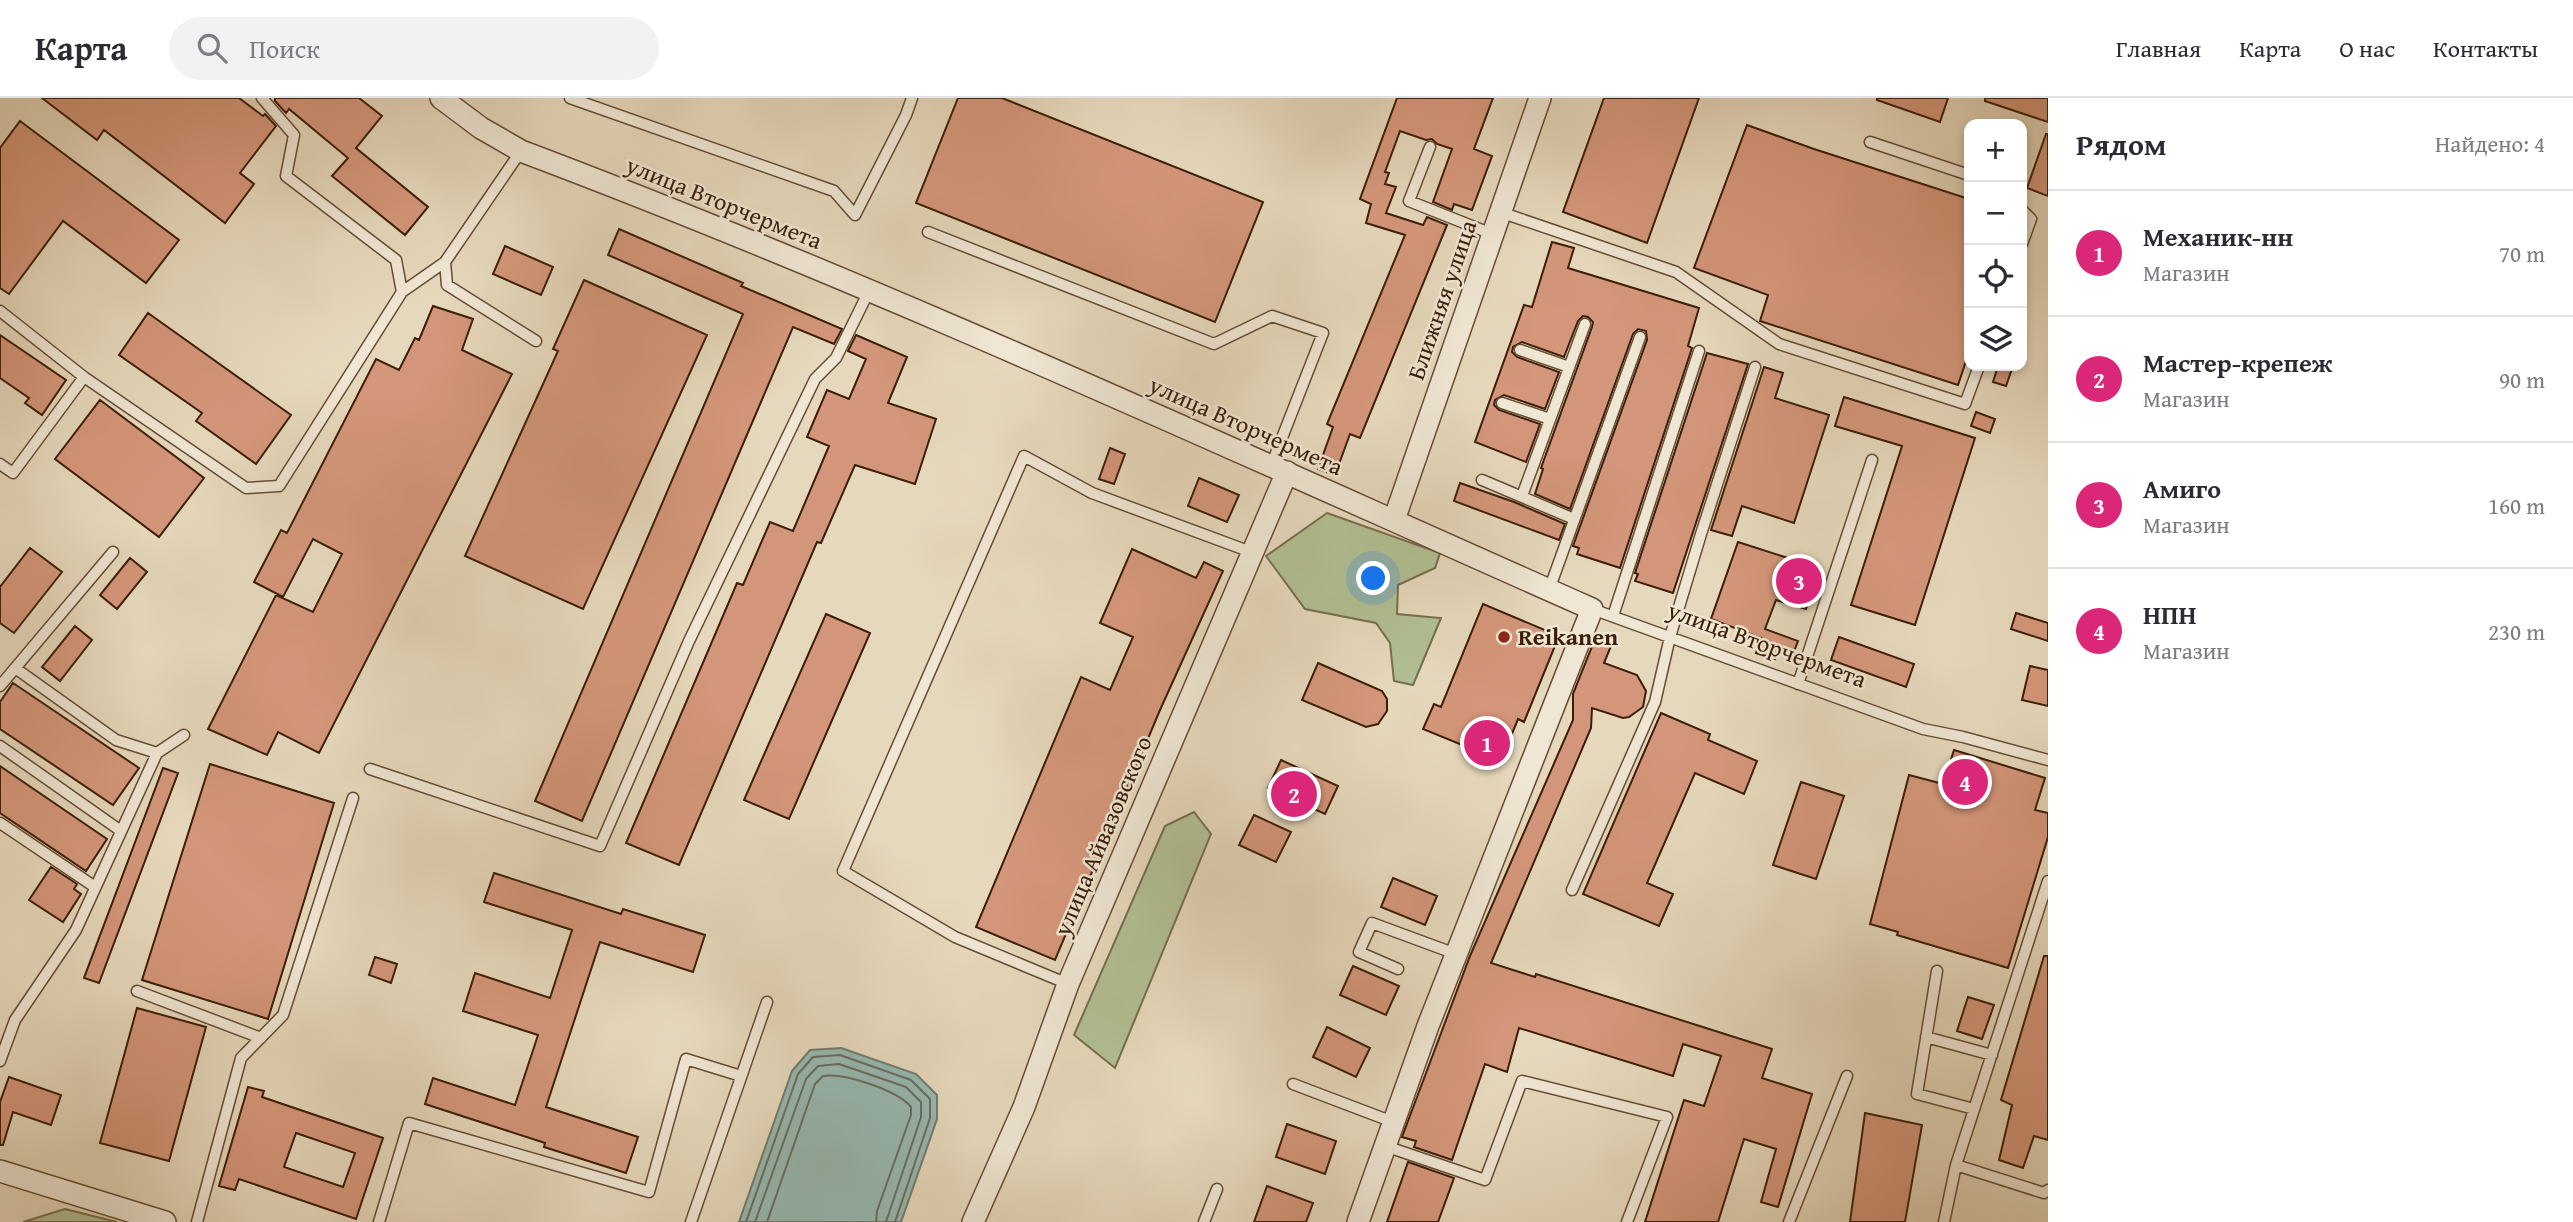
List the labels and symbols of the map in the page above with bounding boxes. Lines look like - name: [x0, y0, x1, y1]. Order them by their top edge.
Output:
- street label: улица Вторчермета: [620, 147, 828, 258]
- street label: Ближняя улица: [1398, 215, 1485, 384]
- street label: улица Вторчермета: [1143, 367, 1349, 484]
- pin: 3: [1776, 555, 1822, 607]
- your location: [1356, 561, 1390, 595]
- street label: улица Вторчермета: [1662, 592, 1872, 697]
- place label: Reikanen: [1518, 619, 1618, 654]
- marker: Reikanen: [1496, 629, 1512, 645]
- pin: 1: [1464, 717, 1510, 769]
- street label: улица Айвазовского: [1044, 730, 1161, 942]
- pin: 4: [1942, 756, 1988, 808]
- pin: 2: [1271, 768, 1317, 820]

